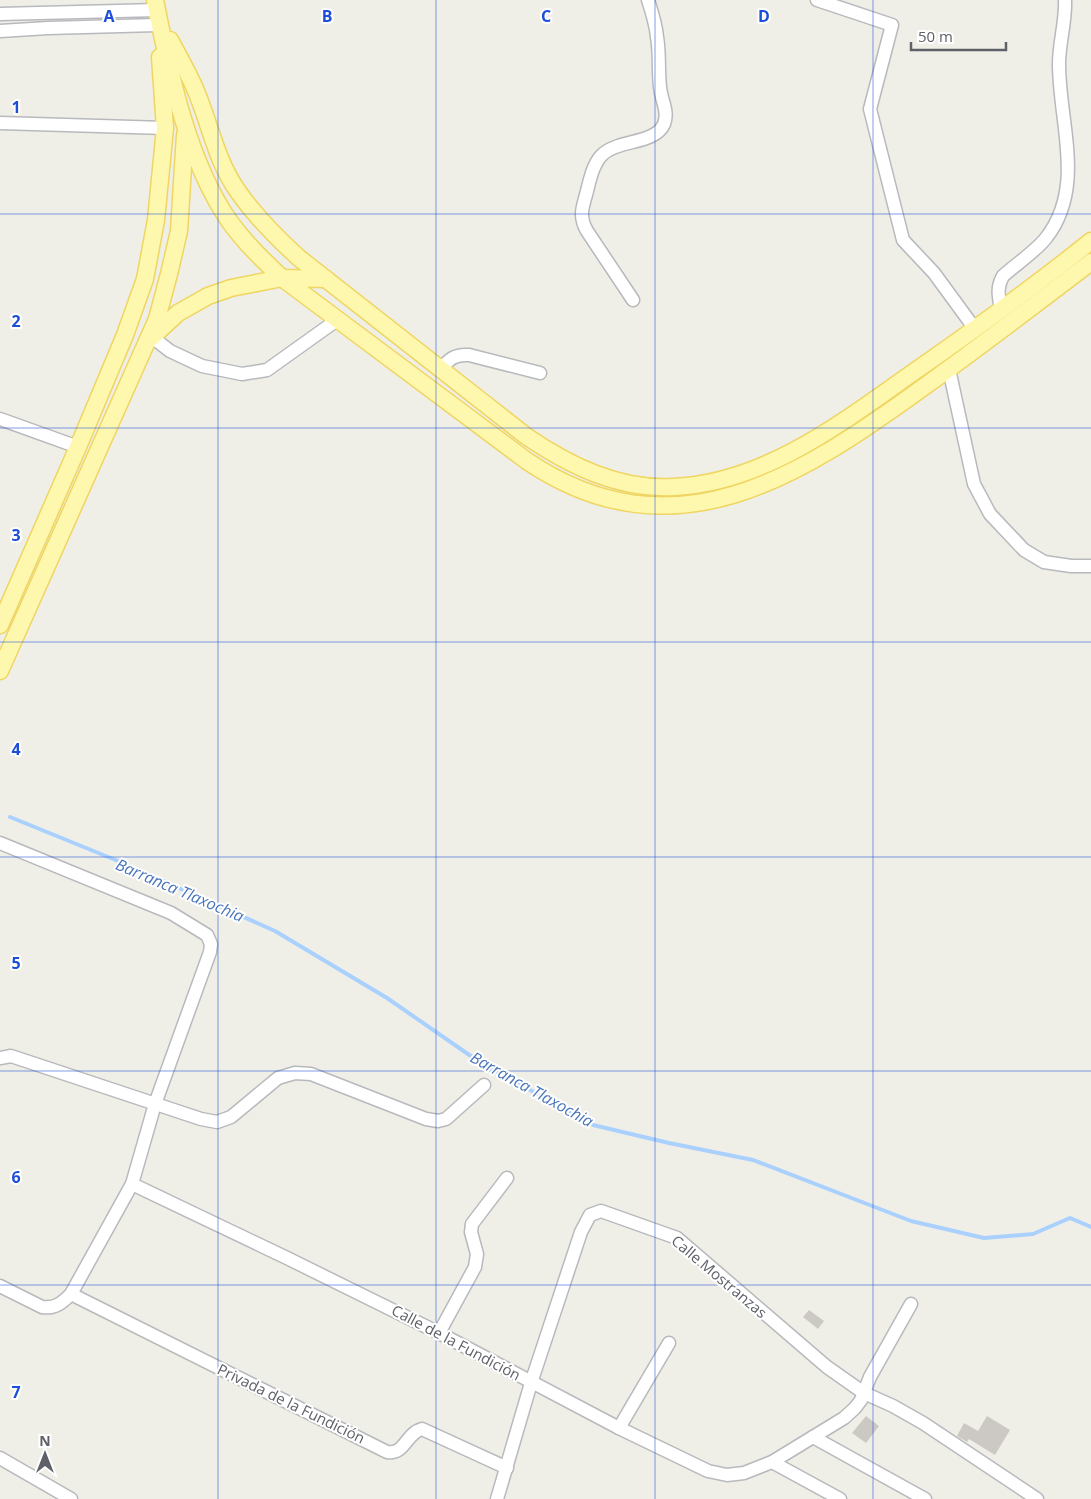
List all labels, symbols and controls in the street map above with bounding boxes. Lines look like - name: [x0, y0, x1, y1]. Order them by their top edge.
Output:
- text: A: [103, 5, 115, 27]
- text: B: [322, 5, 332, 27]
- text: C: [541, 5, 551, 27]
- text: D: [758, 5, 770, 27]
- scale bar: [911, 20, 1006, 52]
- text: 50 m: [918, 26, 953, 46]
- text: 1: [11, 96, 21, 118]
- text: 2: [11, 310, 21, 332]
- text: 3: [11, 524, 21, 546]
- text: 4: [11, 738, 21, 760]
- water label: Barranca Tlaxochia: [112, 853, 248, 927]
- text: 5: [11, 952, 21, 974]
- water label: Barranca Tlaxochia: [467, 1046, 597, 1132]
- text: 6: [11, 1166, 21, 1188]
- street label: Calle Mostranzas: [668, 1230, 772, 1322]
- street label: Calle de la Fundición: [388, 1300, 525, 1385]
- street label: Privada de la Fundición: [214, 1359, 369, 1448]
- text: 7: [11, 1381, 21, 1403]
- north arrow: [20, 1429, 70, 1479]
- text: N: [39, 1431, 51, 1450]

